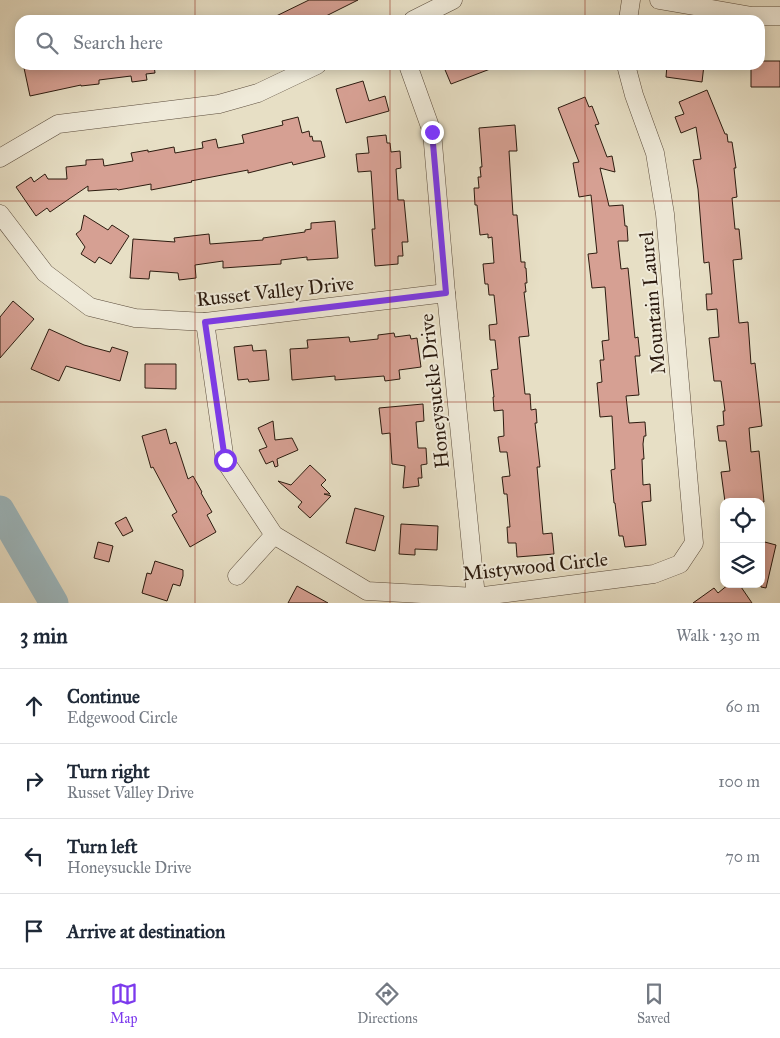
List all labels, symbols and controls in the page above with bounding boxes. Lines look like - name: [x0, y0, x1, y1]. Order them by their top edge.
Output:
- search box: [15, 15, 765, 70]
- icon: search: [33, 29, 61, 57]
- text: Search here: [73, 31, 163, 54]
- route end: [421, 121, 444, 144]
- street label: Mountain Laurel: [634, 230, 670, 375]
- street label: Russet Valley Drive: [195, 271, 355, 311]
- street label: Honeysuckle Drive: [414, 312, 454, 470]
- route start: [214, 449, 237, 472]
- map controls: [720, 498, 765, 588]
- button: locate: [720, 498, 765, 543]
- button: layers: [720, 543, 765, 588]
- street label: Mistywood Circle: [461, 546, 609, 586]
- text: 3 min: [20, 623, 68, 649]
- text: Walk · 230 m: [676, 626, 760, 645]
- text: Continue: [67, 685, 140, 708]
- icon: ahead: [20, 692, 48, 720]
- text: 60 m: [726, 697, 760, 716]
- text: Edgewood Circle: [67, 708, 178, 727]
- text: Turn right: [67, 760, 150, 783]
- icon: right: [20, 767, 48, 795]
- text: 100 m: [718, 772, 760, 791]
- text: Russet Valley Drive: [67, 783, 194, 802]
- text: Turn left: [67, 835, 137, 858]
- icon: left: [20, 842, 48, 870]
- text: 70 m: [725, 847, 760, 866]
- text: Honeysuckle Drive: [67, 858, 191, 877]
- icon: arrive: [20, 917, 48, 945]
- text: Arrive at destination: [67, 920, 225, 943]
- tab: Map: [110, 980, 138, 1027]
- tab: Directions: [357, 980, 418, 1027]
- tab: Saved: [637, 980, 670, 1027]

